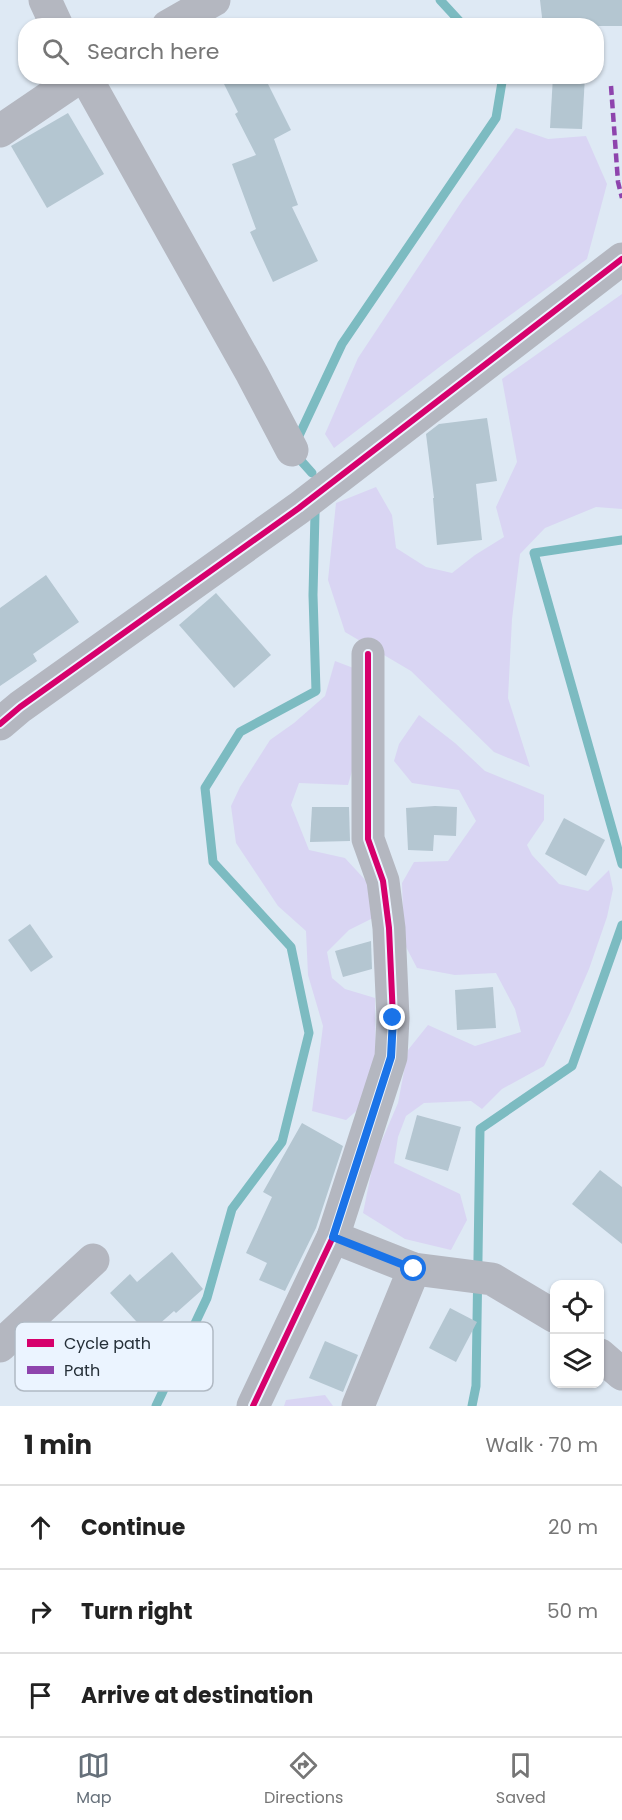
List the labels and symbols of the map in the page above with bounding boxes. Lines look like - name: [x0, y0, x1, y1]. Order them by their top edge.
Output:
- route end: [379, 1004, 405, 1030]
- route start: [400, 1255, 426, 1281]
- legend: [15, 1322, 213, 1391]
- text: Cycle path: [64, 1332, 151, 1355]
- text: Path: [64, 1359, 100, 1382]

